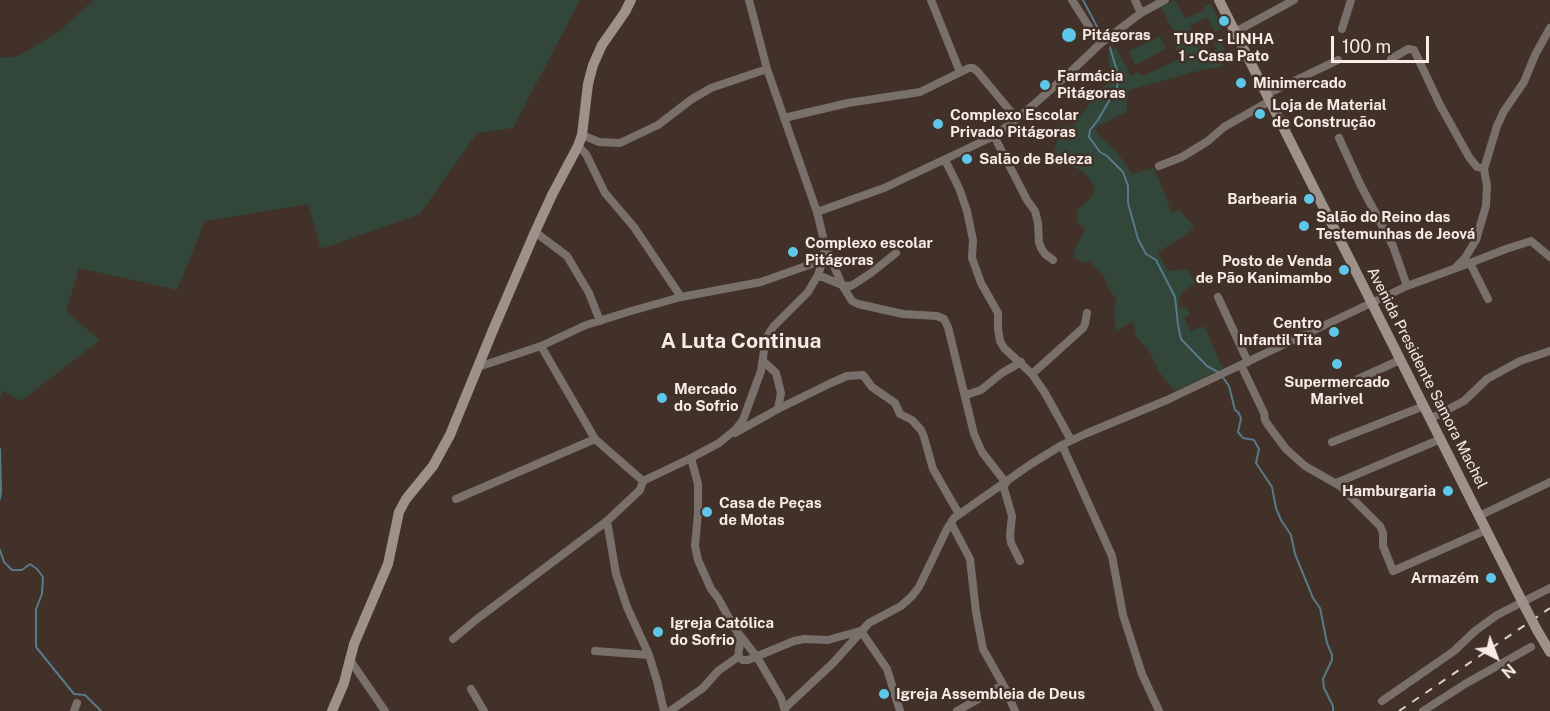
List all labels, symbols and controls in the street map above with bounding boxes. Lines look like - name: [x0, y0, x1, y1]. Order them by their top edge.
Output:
- marker: TURP - LINHA 1 - Casa Pato: [1217, 14, 1231, 28]
- scale bar: [1334, 24, 1432, 62]
- marker: Pitágoras: [1060, 26, 1078, 44]
- place label: Pitágoras: [1082, 26, 1151, 44]
- place label: TURP - LINHA 1 - Casa Pato: [1174, 30, 1274, 65]
- text: 100 m: [1342, 36, 1391, 57]
- place label: Farmácia Pitágoras: [1057, 67, 1126, 102]
- place label: Minimercado: [1253, 74, 1346, 92]
- marker: Minimercado: [1234, 76, 1248, 90]
- marker: Farmácia Pitágoras: [1038, 78, 1052, 92]
- place label: Loja de Material de Construção: [1272, 96, 1387, 131]
- place label: Complexo Escolar Privado Pitágoras: [950, 106, 1079, 141]
- marker: Loja de Material de Construção: [1253, 107, 1267, 121]
- marker: Complexo Escolar Privado Pitágoras: [931, 117, 945, 131]
- place label: Salão de Beleza: [979, 150, 1092, 168]
- marker: Salão de Beleza: [960, 152, 974, 166]
- place label: Barbearia: [1227, 190, 1297, 208]
- marker: Barbearia: [1302, 192, 1316, 206]
- place label: Salão do Reino das Testemunhas de Jeová: [1316, 208, 1475, 243]
- marker: Salão do Reino das Testemunhas de Jeová: [1297, 219, 1311, 233]
- place label: Complexo escolar Pitágoras: [805, 234, 933, 269]
- marker: Complexo escolar Pitágoras: [786, 245, 800, 259]
- place label: Posto de Venda de Pão Kanimambo: [1196, 252, 1332, 287]
- marker: Posto de Venda de Pão Kanimambo: [1337, 263, 1351, 277]
- street label: Avenida Presidente Samora Machel: [1363, 264, 1491, 492]
- place label: Centro Infantil Tita: [1239, 314, 1322, 349]
- marker: Centro Infantil Tita: [1327, 325, 1341, 339]
- district label: A Luta Continua: [661, 329, 821, 355]
- marker: Supermercado Marivel: [1330, 357, 1344, 371]
- place label: Supermercado Marivel: [1284, 373, 1390, 408]
- place label: Mercado do Sofrio: [674, 380, 739, 415]
- marker: Mercado do Sofrio: [655, 391, 669, 405]
- place label: Hamburgaria: [1342, 482, 1436, 500]
- marker: Hamburgaria: [1441, 484, 1455, 498]
- place label: Casa de Peças de Motas: [719, 494, 822, 529]
- marker: Casa de Peças de Motas: [700, 505, 714, 519]
- place label: Armazém: [1411, 569, 1479, 587]
- marker: Armazém: [1484, 571, 1498, 585]
- place label: Igreja Católica do Sofrio: [670, 614, 774, 649]
- marker: Igreja Católica do Sofrio: [651, 625, 665, 639]
- north arrow: [1466, 627, 1526, 687]
- text: N: [1497, 659, 1519, 682]
- place label: Igreja Assembleia de Deus: [896, 685, 1085, 703]
- marker: Igreja Assembleia de Deus: [877, 687, 891, 701]

